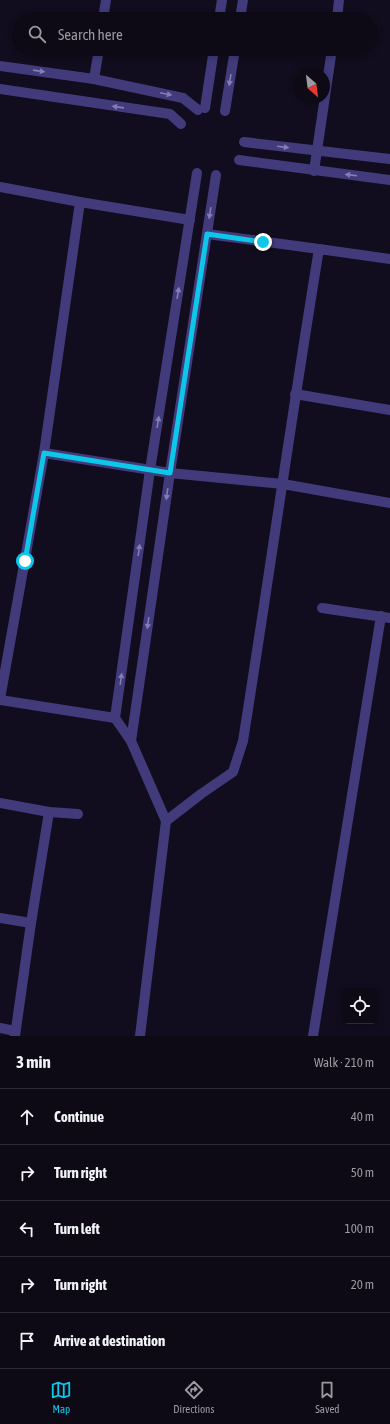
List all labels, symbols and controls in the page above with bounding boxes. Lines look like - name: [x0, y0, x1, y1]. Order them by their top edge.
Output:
- search box: [12, 12, 378, 56]
- icon: search: [26, 23, 48, 45]
- text: Search here: [58, 26, 123, 43]
- one-way arrow: [33, 68, 45, 74]
- north arrow: [294, 68, 330, 104]
- one-way arrow: [227, 74, 233, 86]
- one-way arrow: [160, 92, 173, 98]
- one-way arrow: [112, 104, 124, 110]
- one-way arrow: [277, 144, 289, 150]
- one-way arrow: [345, 172, 357, 179]
- one-way arrow: [207, 207, 213, 220]
- route end: [254, 233, 272, 251]
- one-way arrow: [175, 287, 181, 300]
- one-way arrow: [155, 416, 161, 428]
- one-way arrow: [164, 488, 170, 500]
- one-way arrow: [136, 544, 142, 557]
- route start: [16, 552, 34, 570]
- one-way arrow: [145, 617, 151, 629]
- one-way arrow: [117, 673, 124, 685]
- map controls: [342, 988, 378, 1024]
- button: locate: [342, 988, 378, 1024]
- text: 3 min: [16, 1052, 51, 1072]
- text: Walk · 210 m: [314, 1055, 374, 1070]
- icon: ahead: [16, 1106, 38, 1128]
- text: Continue: [54, 1108, 104, 1125]
- text: 40 m: [351, 1109, 374, 1124]
- icon: right: [16, 1162, 38, 1184]
- text: Turn right: [54, 1164, 107, 1181]
- text: 50 m: [351, 1165, 374, 1180]
- icon: left: [16, 1218, 38, 1240]
- text: Turn left: [54, 1220, 100, 1237]
- text: 100 m: [345, 1221, 374, 1236]
- icon: right: [16, 1274, 38, 1296]
- text: Turn right: [54, 1276, 107, 1293]
- text: 20 m: [351, 1277, 374, 1292]
- icon: arrive: [16, 1330, 38, 1352]
- text: Arrive at destination: [54, 1332, 165, 1349]
- tab: Map: [50, 1379, 72, 1415]
- tab: Directions: [173, 1379, 214, 1415]
- tab: Saved: [315, 1379, 340, 1415]

